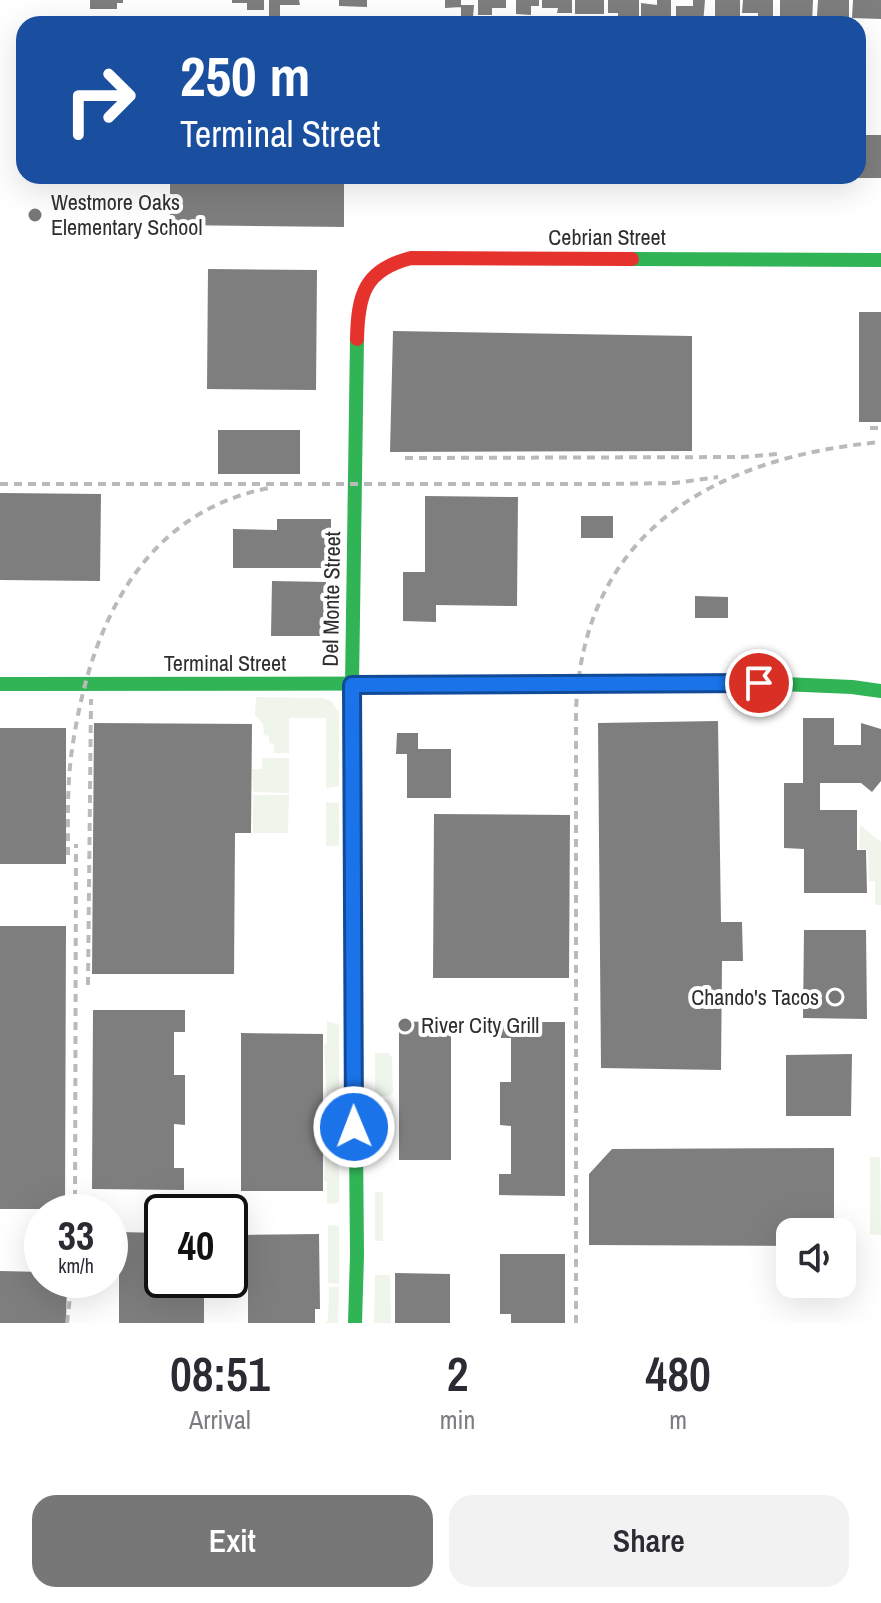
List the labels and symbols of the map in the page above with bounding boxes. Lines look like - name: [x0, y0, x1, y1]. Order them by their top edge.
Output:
- place label: Westmore Oaks Elementary School: [51, 187, 202, 242]
- marker: Westmore Oaks Elementary School: [26, 206, 44, 224]
- street label: Cebrian Street: [548, 222, 666, 252]
- street label: Del Monte Street: [315, 531, 347, 667]
- street label: Terminal Street: [164, 648, 286, 678]
- pin: [725, 649, 793, 717]
- place label: Chando's Tacos: [691, 982, 819, 1012]
- marker: Chando's Tacos: [826, 988, 844, 1006]
- place label: River City Grill: [421, 1010, 539, 1040]
- marker: River City Grill: [396, 1016, 414, 1034]
- position arrow: [312, 1085, 396, 1169]
- speed limit sign: 40: [144, 1194, 248, 1298]

